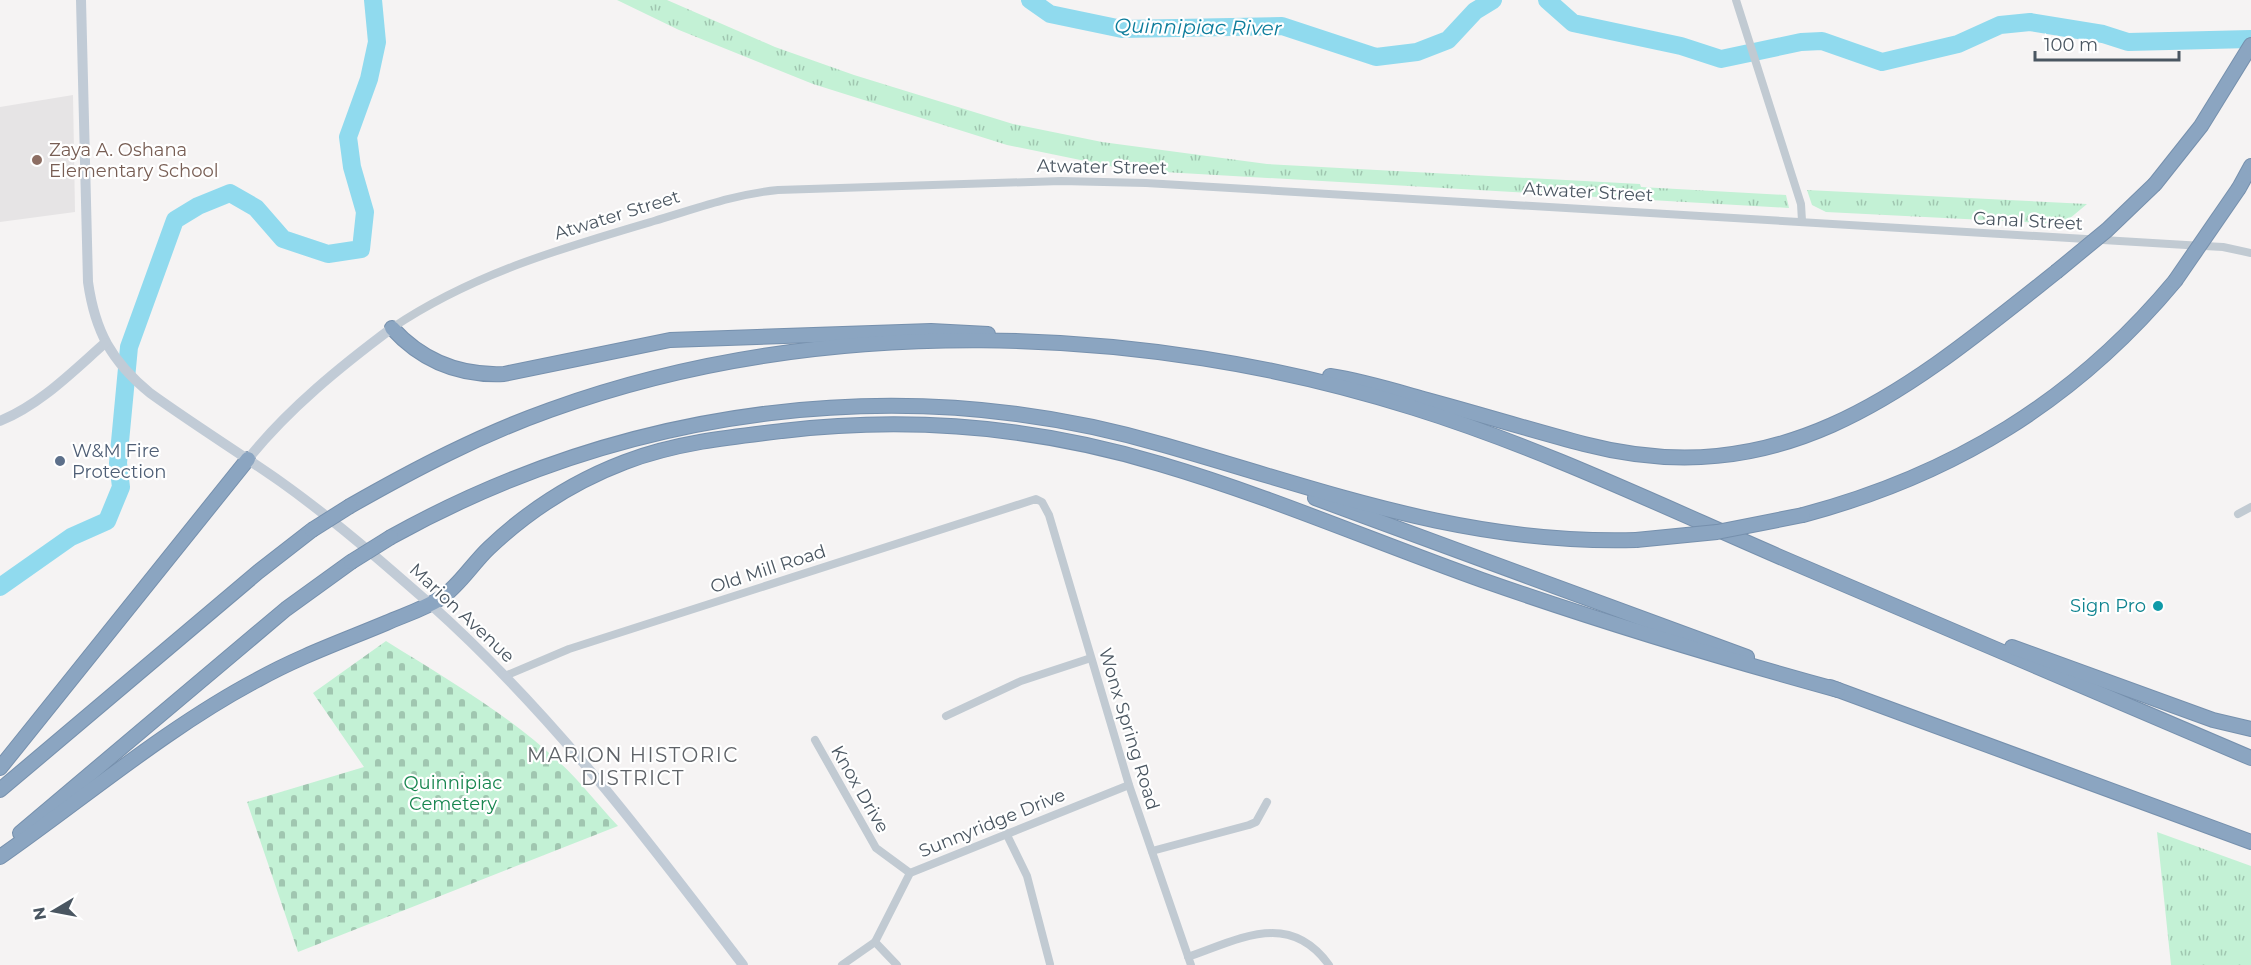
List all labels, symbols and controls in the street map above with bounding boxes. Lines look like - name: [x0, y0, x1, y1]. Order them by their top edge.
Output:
- water label: Quinnipiac River: [1114, 14, 1283, 40]
- scale bar: [2035, 24, 2179, 62]
- text: 100 m: [2044, 34, 2098, 56]
- place label: Zaya A. Oshana Elementary School: [49, 139, 219, 182]
- marker: Zaya A. Oshana Elementary School: [30, 153, 44, 167]
- street label: Atwater Street: [1037, 155, 1167, 179]
- street label: Atwater Street: [1522, 178, 1654, 206]
- street label: Atwater Street: [552, 185, 682, 245]
- street label: Canal Street: [1972, 207, 2084, 235]
- place label: W&M Fire Protection: [72, 440, 166, 483]
- marker: W&M Fire Protection: [53, 454, 67, 468]
- street label: Old Mill Road: [707, 540, 829, 598]
- street label: Marion Avenue: [405, 559, 519, 667]
- place label: Sign Pro: [2070, 595, 2146, 617]
- marker: Sign Pro: [2151, 599, 2165, 613]
- street label: Wonx Spring Road: [1094, 645, 1164, 813]
- street label: Knox Drive: [826, 741, 894, 837]
- district label: MARION HISTORIC DISTRICT: [527, 743, 739, 790]
- park label: Quinnipiac Cemetery: [403, 772, 503, 815]
- street label: Sunnyridge Drive: [916, 784, 1069, 862]
- north arrow: [24, 881, 84, 941]
- text: N: [29, 905, 50, 922]

